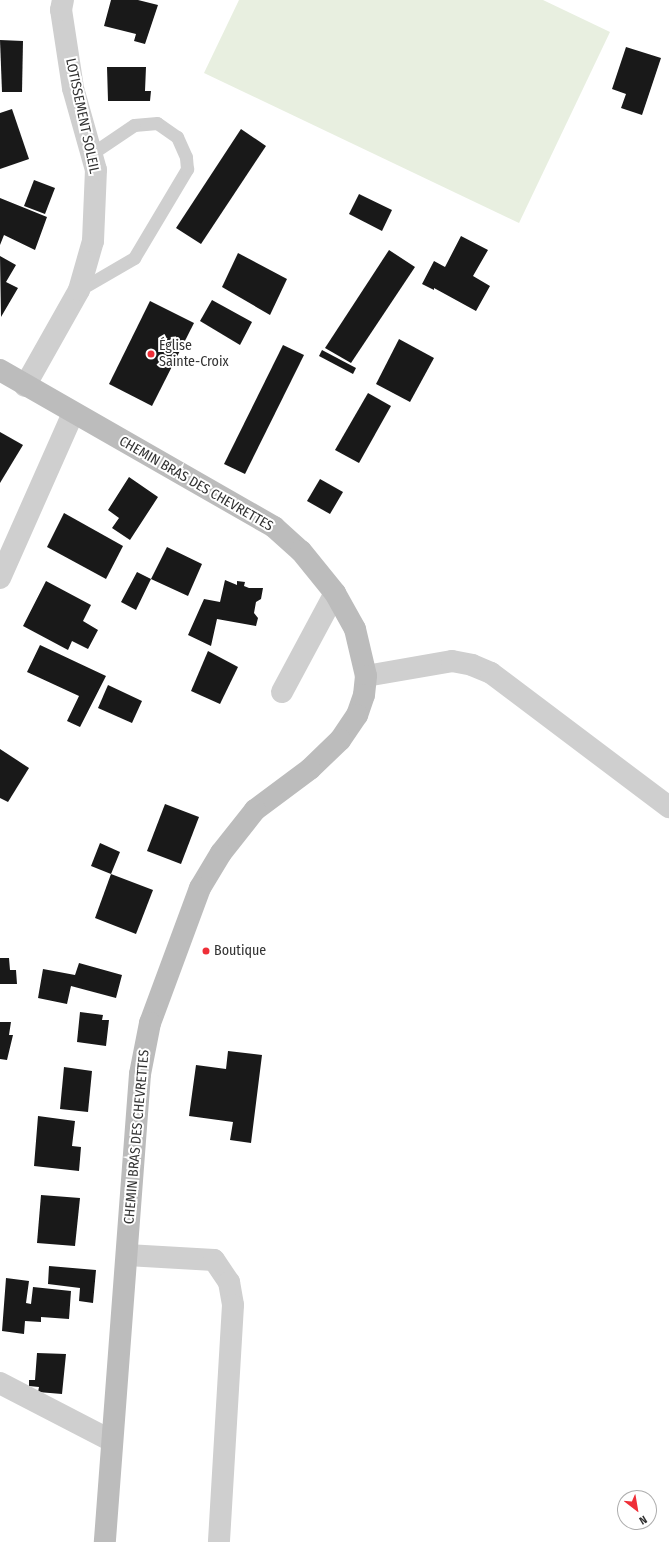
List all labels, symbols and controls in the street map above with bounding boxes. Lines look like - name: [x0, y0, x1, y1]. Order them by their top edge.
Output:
- street label: LOTISSEMENT SOLEIL: [62, 57, 102, 175]
- place label: Église Sainte-Croix: [159, 338, 229, 370]
- marker: Église Sainte-Croix: [146, 349, 156, 359]
- street label: CHEMIN BRAS DES CHEVRETTES: [116, 433, 276, 535]
- place label: Boutique: [214, 943, 266, 959]
- marker: Boutique: [201, 946, 211, 956]
- street label: CHEMIN BRAS DES CHEVRETTES: [121, 1049, 153, 1225]
- north arrow: [617, 1490, 657, 1530]
- text: N: [637, 1513, 649, 1527]

